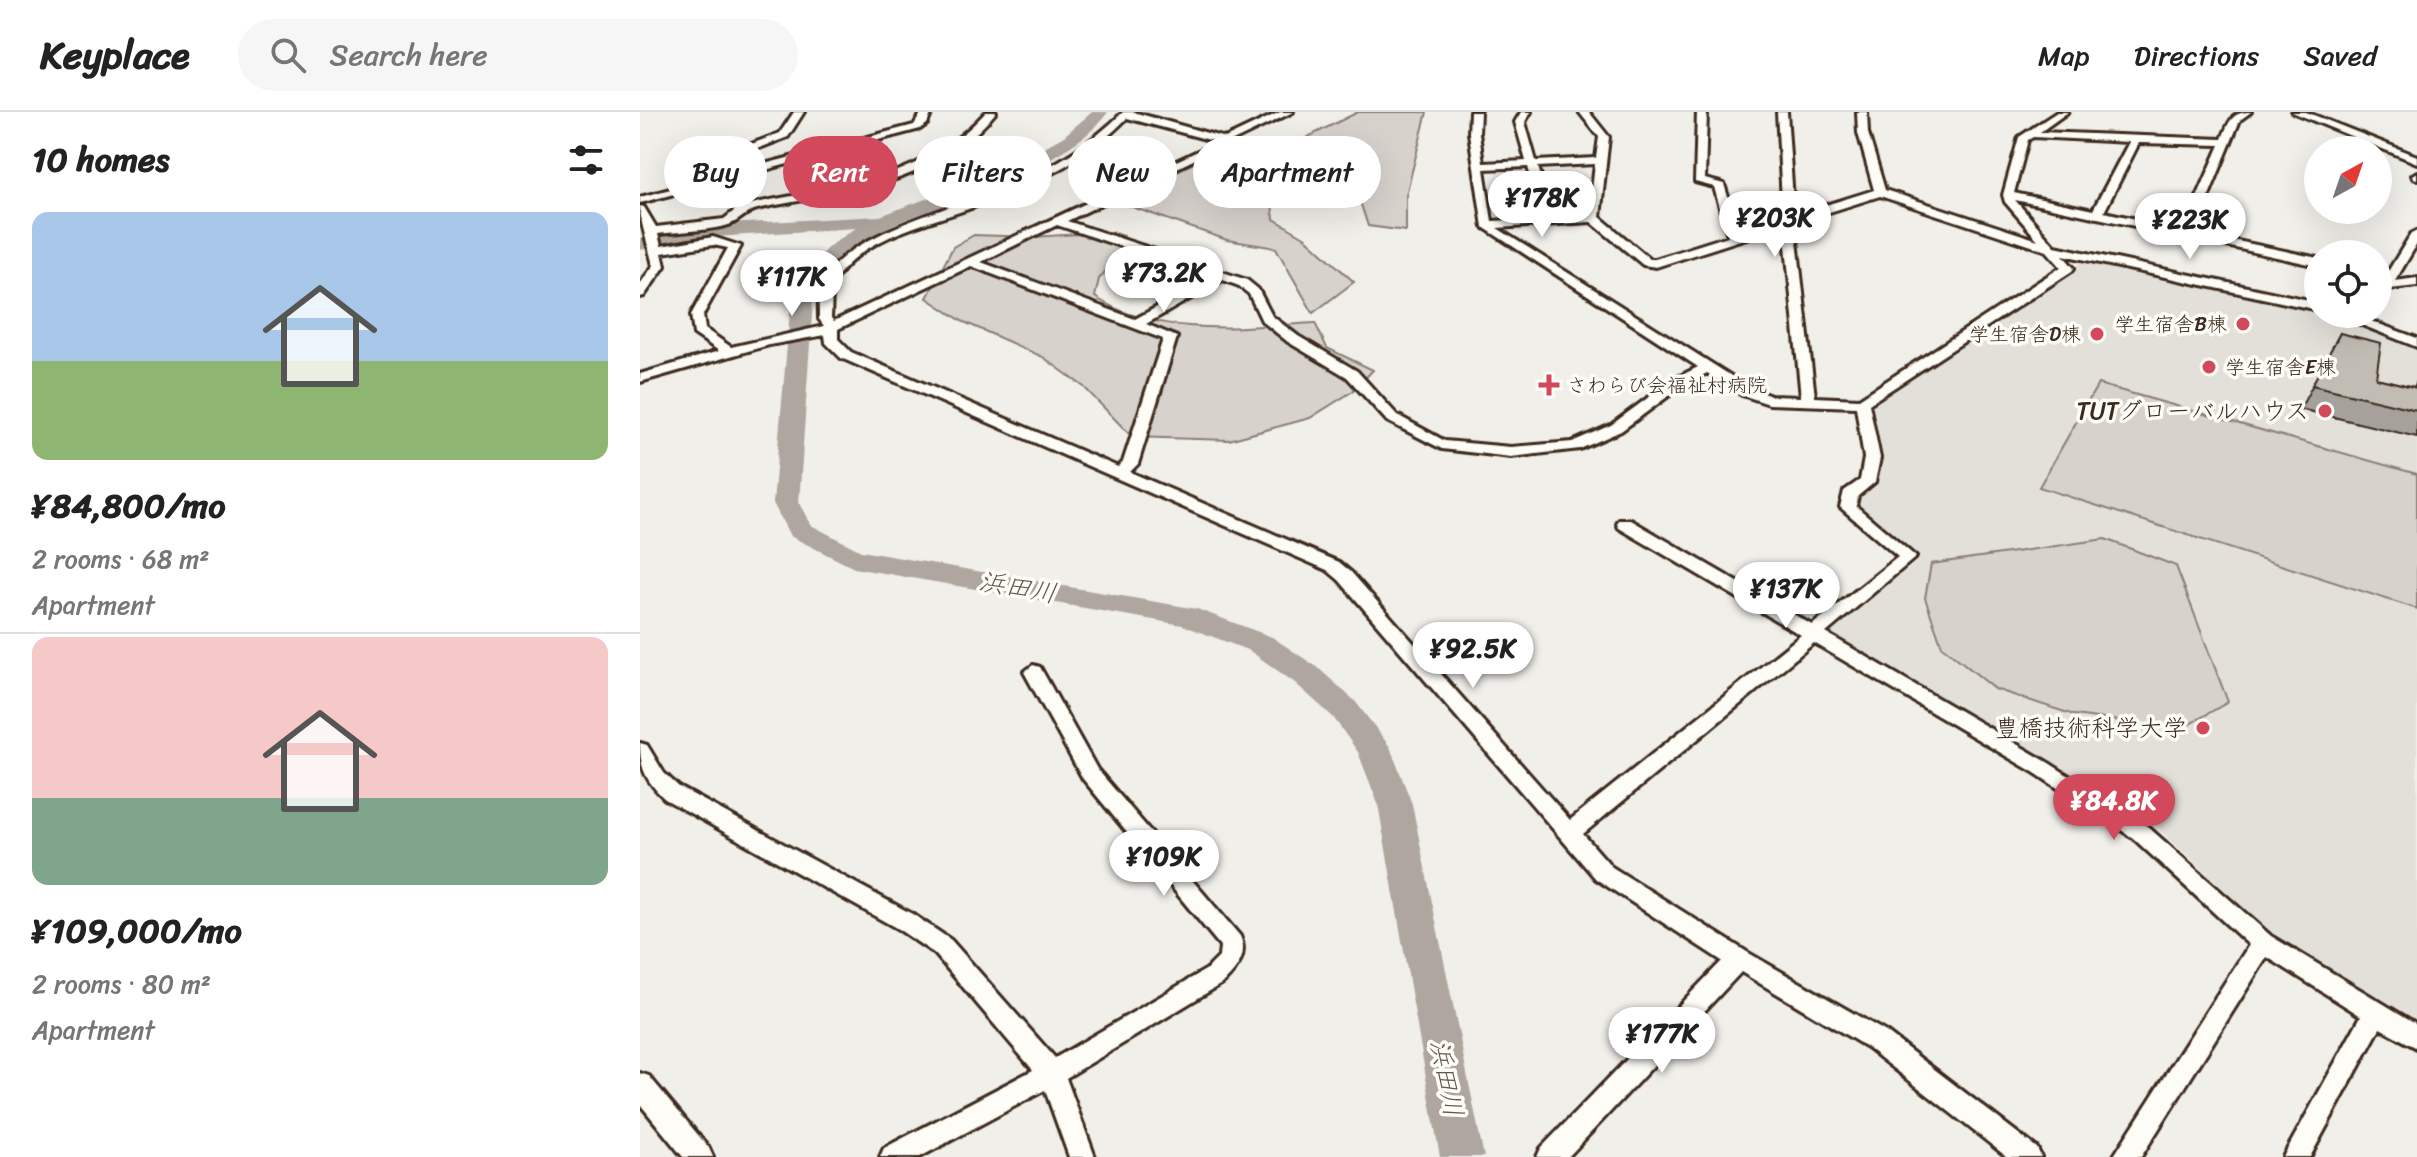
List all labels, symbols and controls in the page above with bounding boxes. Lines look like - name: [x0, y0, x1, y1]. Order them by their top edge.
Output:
- search box: [238, 19, 798, 91]
- text: Keyplace: [40, 22, 190, 89]
- text: Search here: [330, 28, 488, 82]
- text: Map: [2038, 31, 2090, 80]
- text: Directions: [2134, 31, 2259, 80]
- text: Saved: [2303, 31, 2377, 80]
- icon: search: [266, 33, 310, 77]
- text: 10 homes: [32, 130, 170, 190]
- chip: Buy: [664, 136, 767, 208]
- chip: Rent: [783, 136, 898, 208]
- chip: Filters: [914, 136, 1052, 208]
- chip: New: [1068, 136, 1177, 208]
- chip: Apartment: [1193, 136, 1381, 208]
- north arrow: [2304, 136, 2392, 224]
- map controls: [2304, 136, 2392, 328]
- icon: filters: [564, 138, 608, 182]
- pin: ¥178K: [1486, 171, 1598, 239]
- text: ¥178K: [1506, 174, 1578, 220]
- pin: ¥203K: [1719, 191, 1831, 259]
- pin: ¥223K: [2134, 193, 2246, 261]
- text: ¥203K: [1737, 194, 1813, 240]
- text: ¥223K: [2153, 196, 2227, 242]
- button: locate: [2304, 240, 2392, 328]
- pin: ¥73.2K: [1099, 246, 1229, 314]
- text: ¥73.2K: [1123, 249, 1205, 295]
- pin: ¥117K: [736, 250, 848, 318]
- text: ¥117K: [758, 253, 826, 299]
- icon: home: [248, 264, 392, 408]
- place label: 学生宿舎B棟: [2114, 307, 2227, 342]
- marker: 学生宿舎B棟: [2234, 315, 2252, 333]
- place label: 学生宿舎D棟: [1969, 317, 2081, 352]
- marker: 学生宿舎D棟: [2088, 325, 2106, 343]
- place label: 学生宿舎E棟: [2225, 350, 2336, 385]
- marker: 学生宿舎E棟: [2200, 358, 2218, 376]
- place label: さわらび会福祉村病院: [1567, 368, 1767, 403]
- marker: さわらび会福祉村病院: [1538, 374, 1560, 396]
- place label: TUTグローバルハウス: [2076, 390, 2309, 432]
- marker: TUTグローバルハウス: [2316, 402, 2334, 420]
- text: ¥84,800/mo: [32, 476, 226, 536]
- text: 2 rooms · 68 m²: [32, 536, 209, 582]
- water label: 浜田川: [976, 558, 1060, 616]
- pin: ¥137K: [1730, 562, 1842, 630]
- text: ¥137K: [1751, 565, 1821, 611]
- text: Apartment: [32, 582, 155, 628]
- pin: ¥92.5K: [1408, 622, 1538, 690]
- text: ¥92.5K: [1431, 625, 1515, 671]
- icon: home: [248, 689, 392, 833]
- place label: 豊橋技術科学大学: [1995, 707, 2187, 749]
- marker: 豊橋技術科学大学: [2194, 719, 2212, 737]
- pin: ¥84.8K: [2049, 774, 2179, 842]
- text: ¥84.8K: [2071, 777, 2157, 823]
- pin: ¥109K: [1108, 830, 1220, 898]
- text: ¥109K: [1127, 833, 1201, 879]
- text: ¥109,000/mo: [32, 901, 242, 961]
- text: 2 rooms · 80 m²: [32, 961, 211, 1007]
- text: Apartment: [32, 1007, 155, 1053]
- pin: ¥177K: [1606, 1007, 1718, 1075]
- text: ¥177K: [1626, 1010, 1698, 1056]
- water label: 浜田川: [1417, 1035, 1477, 1121]

